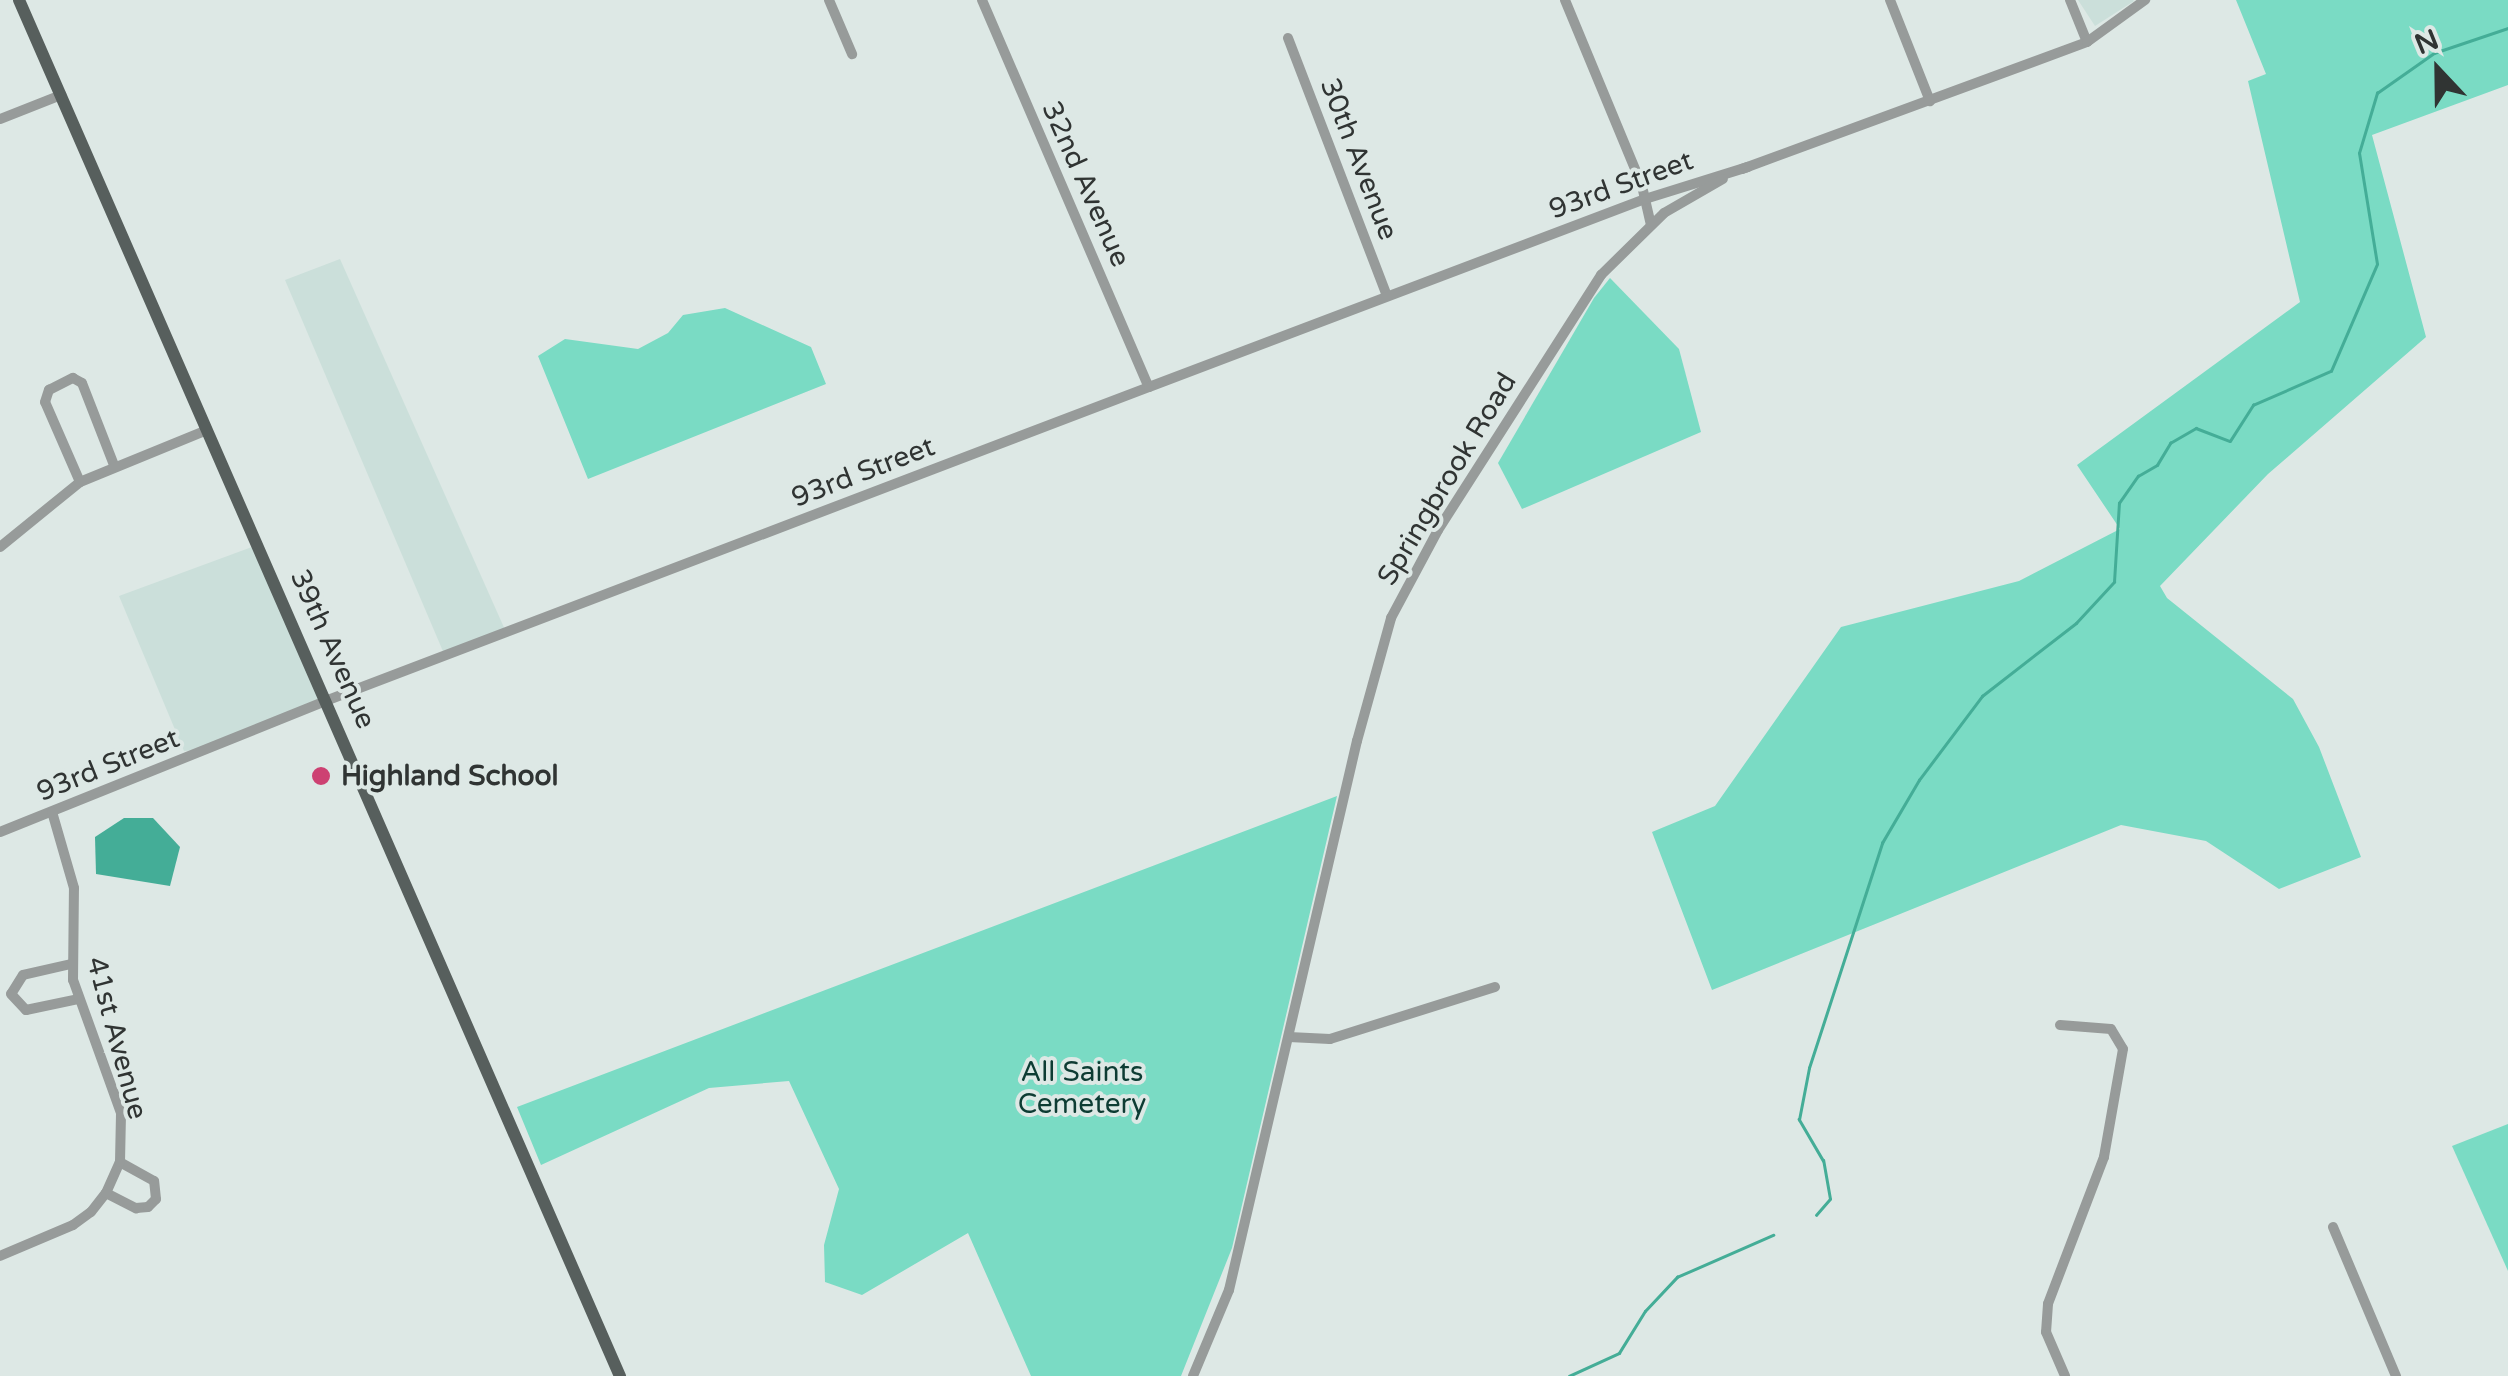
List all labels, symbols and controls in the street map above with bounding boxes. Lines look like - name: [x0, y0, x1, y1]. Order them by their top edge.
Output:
- north arrow: [2388, 20, 2488, 120]
- text: N: [2410, 22, 2444, 62]
- street label: 30th Avenue: [1313, 73, 1405, 245]
- street label: 32nd Avenue: [1035, 96, 1137, 272]
- street label: 93rd Street: [1545, 143, 1697, 227]
- street label: Springbrook Road: [1370, 367, 1524, 591]
- street label: 93rd Street: [787, 429, 939, 515]
- street label: 39th Avenue: [283, 564, 383, 734]
- street label: 93rd Street: [32, 721, 184, 809]
- place label: Highland School: [341, 759, 559, 793]
- marker: Highland School: [310, 765, 332, 787]
- street label: 41st Avenue: [79, 953, 155, 1123]
- park label: All Saints Cemetery: [1018, 1055, 1146, 1121]

